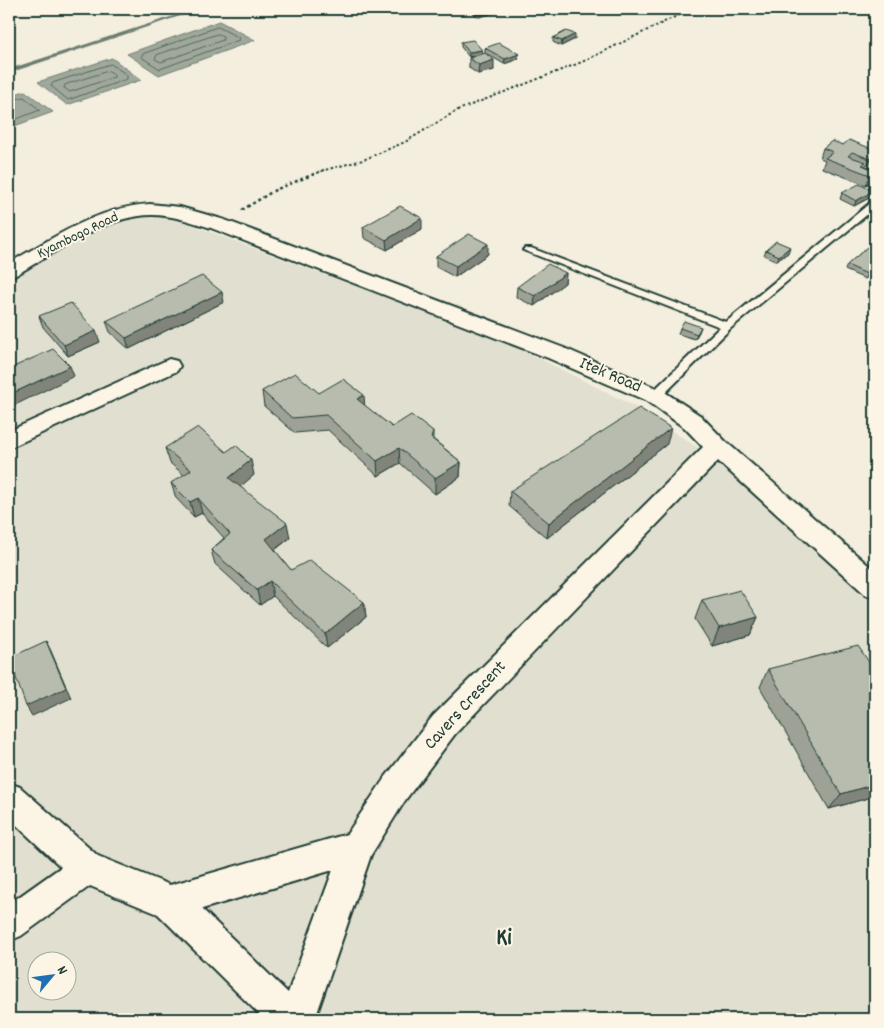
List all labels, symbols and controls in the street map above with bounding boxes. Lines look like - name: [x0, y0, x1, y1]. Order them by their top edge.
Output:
- street label: Kyambogo Road: [34, 207, 122, 265]
- street label: Itek Road: [575, 352, 645, 400]
- street label: Cavers Crescent: [419, 656, 513, 756]
- district label: Ki: [496, 922, 512, 956]
- north arrow: [28, 950, 78, 1000]
- text: N: [51, 963, 72, 979]

